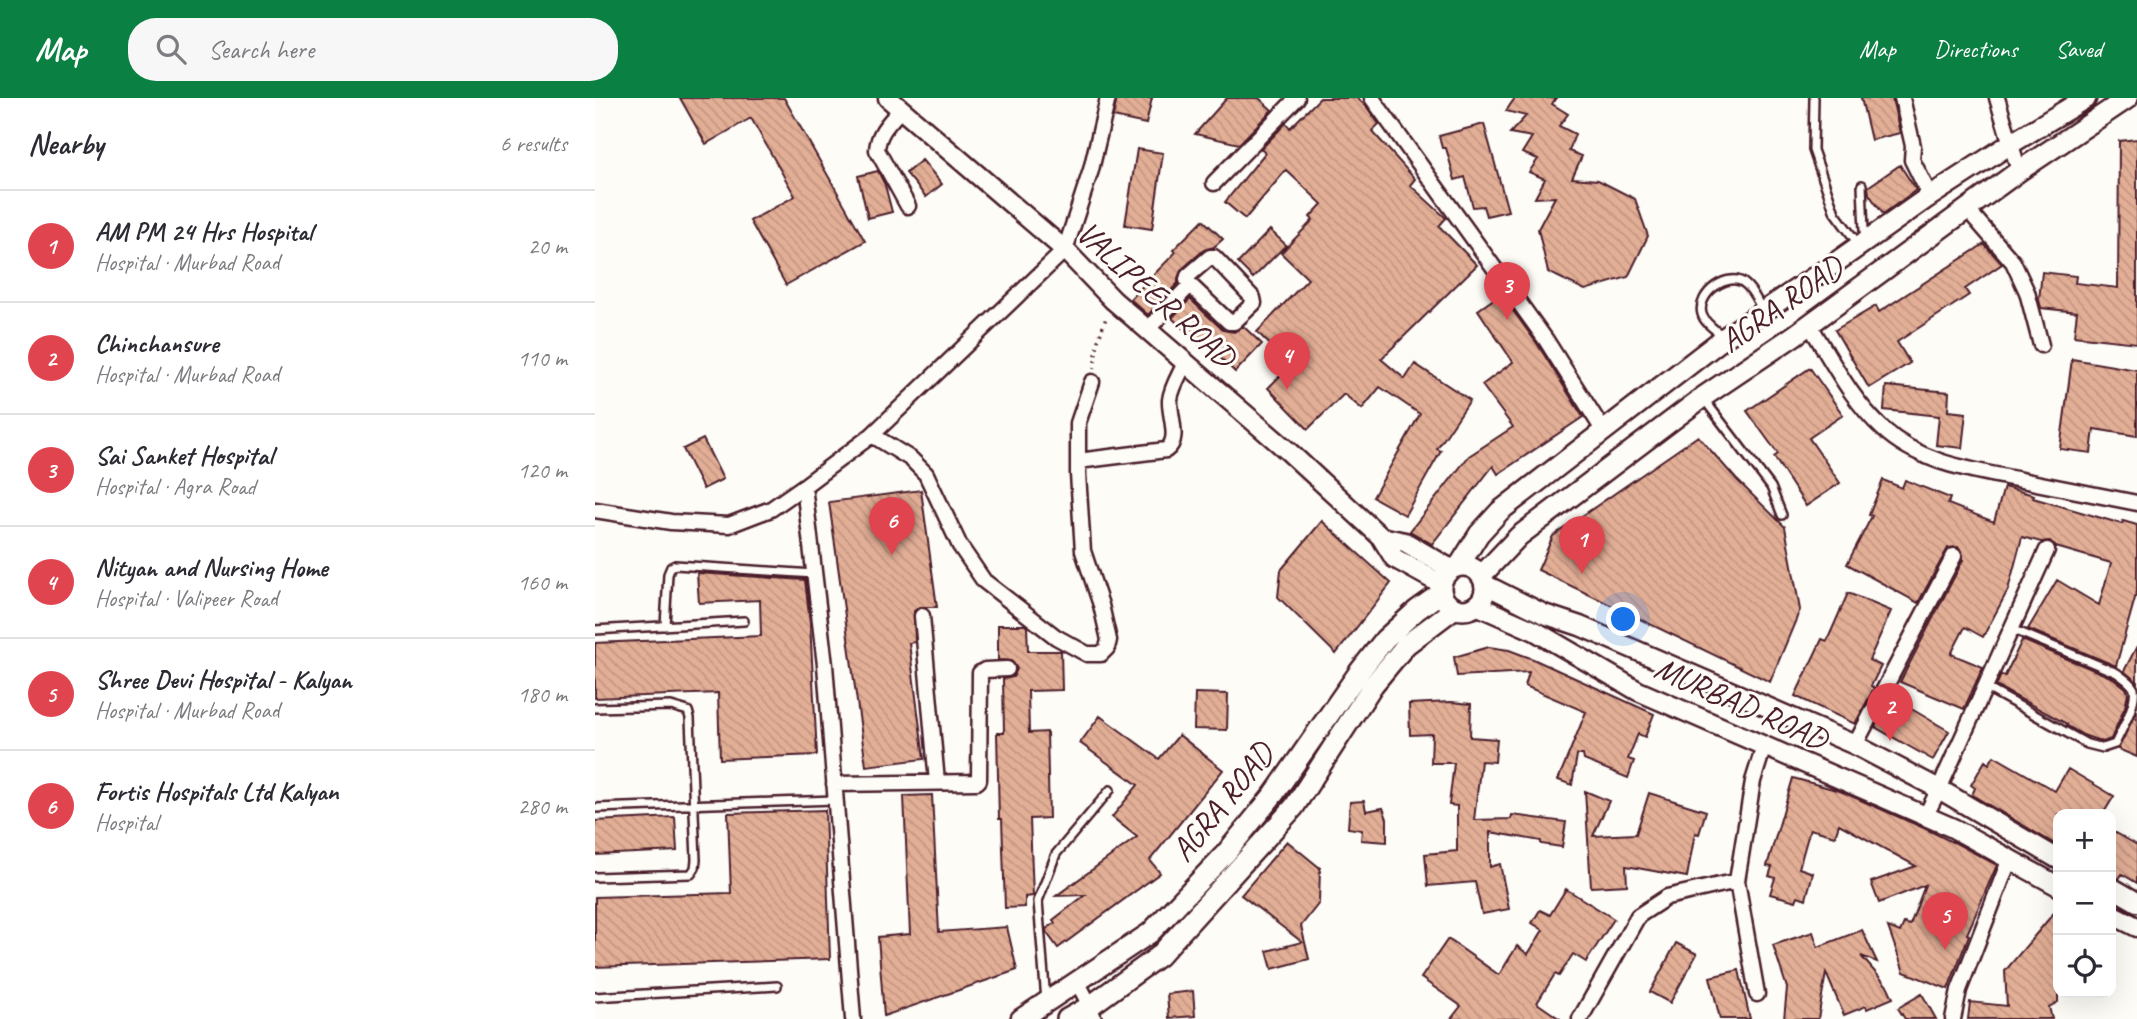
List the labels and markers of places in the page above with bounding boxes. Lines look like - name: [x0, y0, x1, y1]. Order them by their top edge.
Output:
- pin: 3: [1484, 262, 1530, 320]
- pin: 4: [1264, 332, 1310, 390]
- pin: 6: [869, 497, 915, 555]
- pin: 1: [1559, 516, 1605, 574]
- pin: 2: [1867, 683, 1913, 741]
- pin: 5: [1922, 892, 1968, 950]

